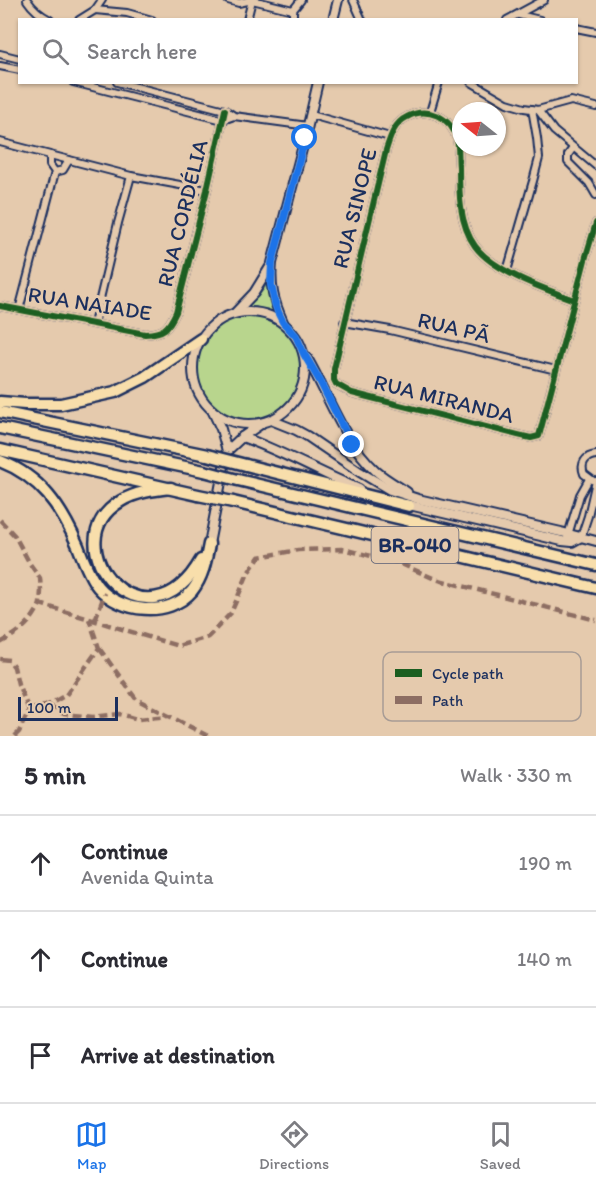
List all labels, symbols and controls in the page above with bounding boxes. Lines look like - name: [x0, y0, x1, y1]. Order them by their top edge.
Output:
- search box: [18, 18, 578, 84]
- icon: search: [39, 35, 72, 68]
- text: Search here: [87, 38, 197, 65]
- north arrow: [452, 102, 506, 156]
- route start: [291, 124, 317, 150]
- street label: RUA CORDÉLIA: [151, 137, 214, 289]
- street label: RUA SINOPE: [326, 145, 382, 271]
- street label: RUA NAIADE: [26, 280, 154, 327]
- street label: RUA PÃ: [415, 306, 493, 349]
- street label: RUA MIRANDA: [371, 368, 517, 429]
- route end: [338, 431, 364, 457]
- road number: BR-040: [372, 527, 458, 563]
- legend: [383, 652, 581, 721]
- text: Cycle path: [432, 664, 504, 683]
- text: Path: [432, 691, 463, 710]
- scale bar: [18, 694, 118, 722]
- text: 100 m: [27, 698, 71, 717]
- text: 5 min: [24, 759, 86, 791]
- text: Walk · 330 m: [460, 763, 572, 787]
- text: Continue: [81, 838, 168, 865]
- icon: ahead: [24, 847, 57, 880]
- text: 190 m: [519, 851, 572, 875]
- text: Avenida Quinta: [81, 865, 214, 889]
- icon: ahead: [24, 943, 57, 976]
- text: Continue: [81, 946, 168, 973]
- text: 140 m: [517, 947, 572, 971]
- icon: arrive: [24, 1039, 57, 1072]
- text: Arrive at destination: [81, 1042, 275, 1069]
- tab: Map: [75, 1118, 108, 1173]
- tab: Directions: [259, 1118, 329, 1173]
- tab: Saved: [480, 1118, 521, 1173]

